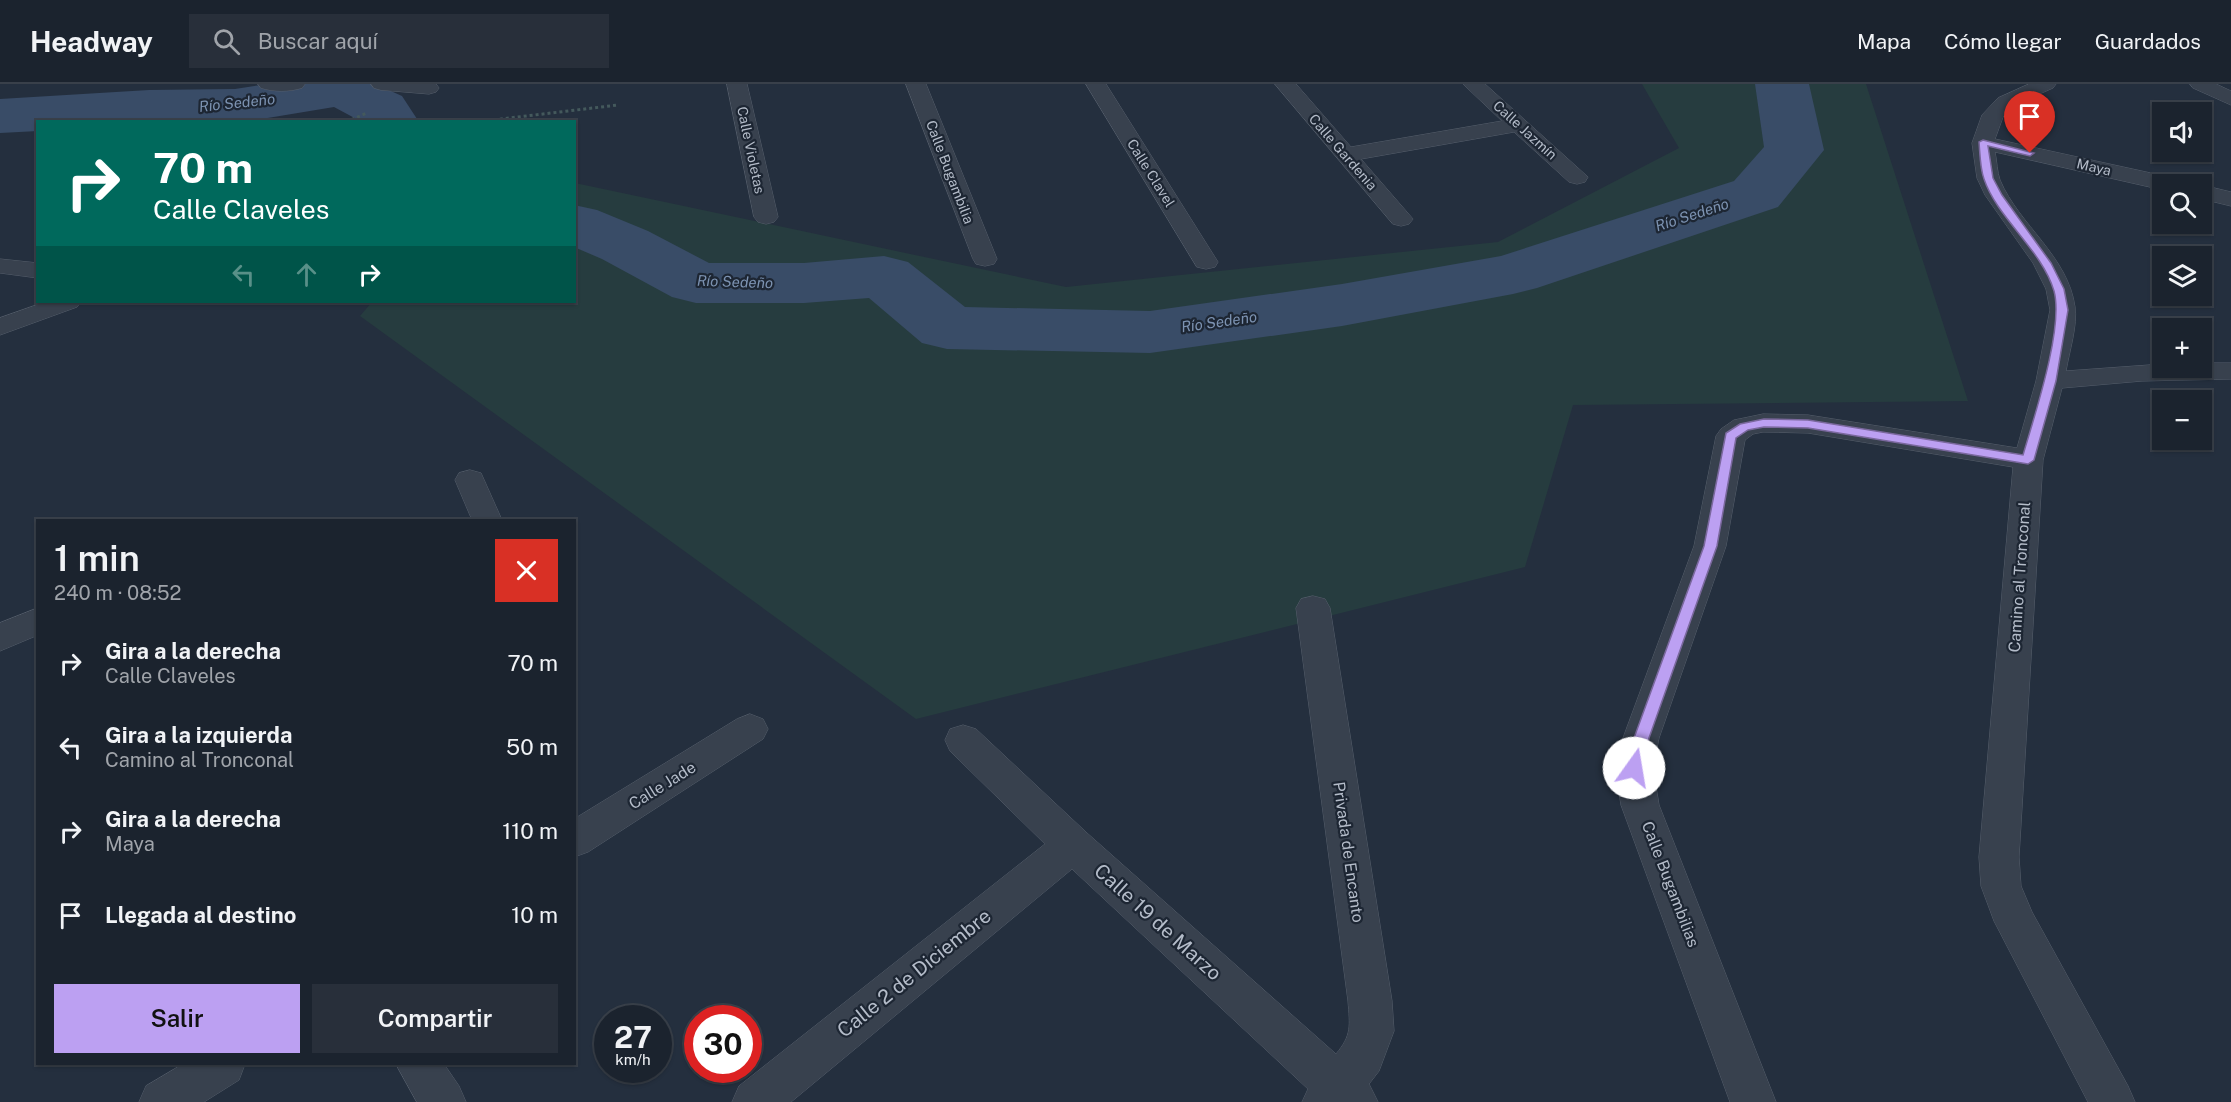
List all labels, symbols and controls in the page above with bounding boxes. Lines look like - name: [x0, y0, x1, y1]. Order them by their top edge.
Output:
- search box: [189, 14, 609, 68]
- text: Headway: [30, 25, 153, 58]
- icon: search: [210, 25, 243, 58]
- text: Buscar aquí: [258, 28, 378, 54]
- text: Mapa: [1857, 29, 1911, 54]
- text: Cómo llegar: [1944, 29, 2062, 54]
- text: Guardados: [2095, 29, 2201, 54]
- water label: Río Sedeño: [198, 90, 276, 115]
- pin: [2004, 91, 2055, 153]
- street label: Calle Jazmín: [1490, 97, 1560, 163]
- icon: arrive: [2013, 100, 2046, 133]
- map controls: [2152, 102, 2212, 450]
- button: sound: [2152, 102, 2212, 162]
- street label: Calle Violetas: [734, 105, 768, 195]
- street label: Calle Gardenia: [1306, 111, 1380, 193]
- street label: Calle Bugambilia: [923, 118, 977, 226]
- street label: Calle Clavel: [1124, 136, 1178, 210]
- text: 70 m: [153, 143, 253, 192]
- icon: right: [54, 144, 132, 222]
- street label: Maya: [2075, 155, 2113, 179]
- button: search: [2152, 174, 2212, 234]
- text: Calle Claveles: [153, 193, 329, 225]
- water label: Río Sedeño: [1653, 195, 1731, 234]
- button: layers: [2152, 246, 2212, 306]
- icon: left: [227, 258, 260, 291]
- icon: ahead: [290, 258, 323, 291]
- icon: right: [353, 258, 386, 291]
- water label: Río Sedeño: [697, 272, 773, 291]
- water label: Río Sedeño: [1180, 308, 1258, 335]
- button: +: [2152, 318, 2212, 378]
- button: −: [2152, 390, 2212, 450]
- street label: Camino al Tronconal: [2005, 501, 2034, 653]
- text: 1 min: [54, 537, 140, 579]
- button: close: [495, 539, 558, 602]
- text: 240 m · 08:52: [54, 581, 181, 605]
- text: Gira a la derecha: [105, 638, 281, 664]
- icon: right: [54, 647, 87, 680]
- text: 70 m: [507, 650, 558, 676]
- text: Calle Claveles: [105, 664, 236, 688]
- text: Gira a la izquierda: [105, 722, 292, 748]
- icon: left: [54, 731, 87, 764]
- text: 50 m: [506, 734, 558, 760]
- position arrow: [1602, 736, 1666, 800]
- text: Camino al Tronconal: [105, 748, 294, 772]
- street label: Calle Jade: [625, 757, 699, 813]
- street label: Privada de Encanto: [1329, 780, 1368, 924]
- text: Gira a la derecha: [105, 806, 281, 832]
- icon: right: [54, 815, 87, 848]
- text: 110 m: [502, 818, 558, 844]
- street label: Calle Bugambilias: [1638, 819, 1703, 950]
- text: Maya: [105, 832, 155, 856]
- street label: Calle 19 de Marzo: [1089, 859, 1227, 985]
- icon: arrive: [54, 899, 87, 932]
- text: Llegada al destino: [105, 902, 296, 928]
- text: 10 m: [511, 902, 558, 928]
- street label: Calle 2 de Diciembre: [832, 904, 996, 1042]
- button: Salir: [54, 984, 300, 1053]
- button: Compartir: [312, 984, 558, 1053]
- speed limit sign: 30: [684, 1005, 762, 1083]
- text: 27: [614, 1019, 652, 1055]
- text: km/h: [615, 1051, 651, 1068]

